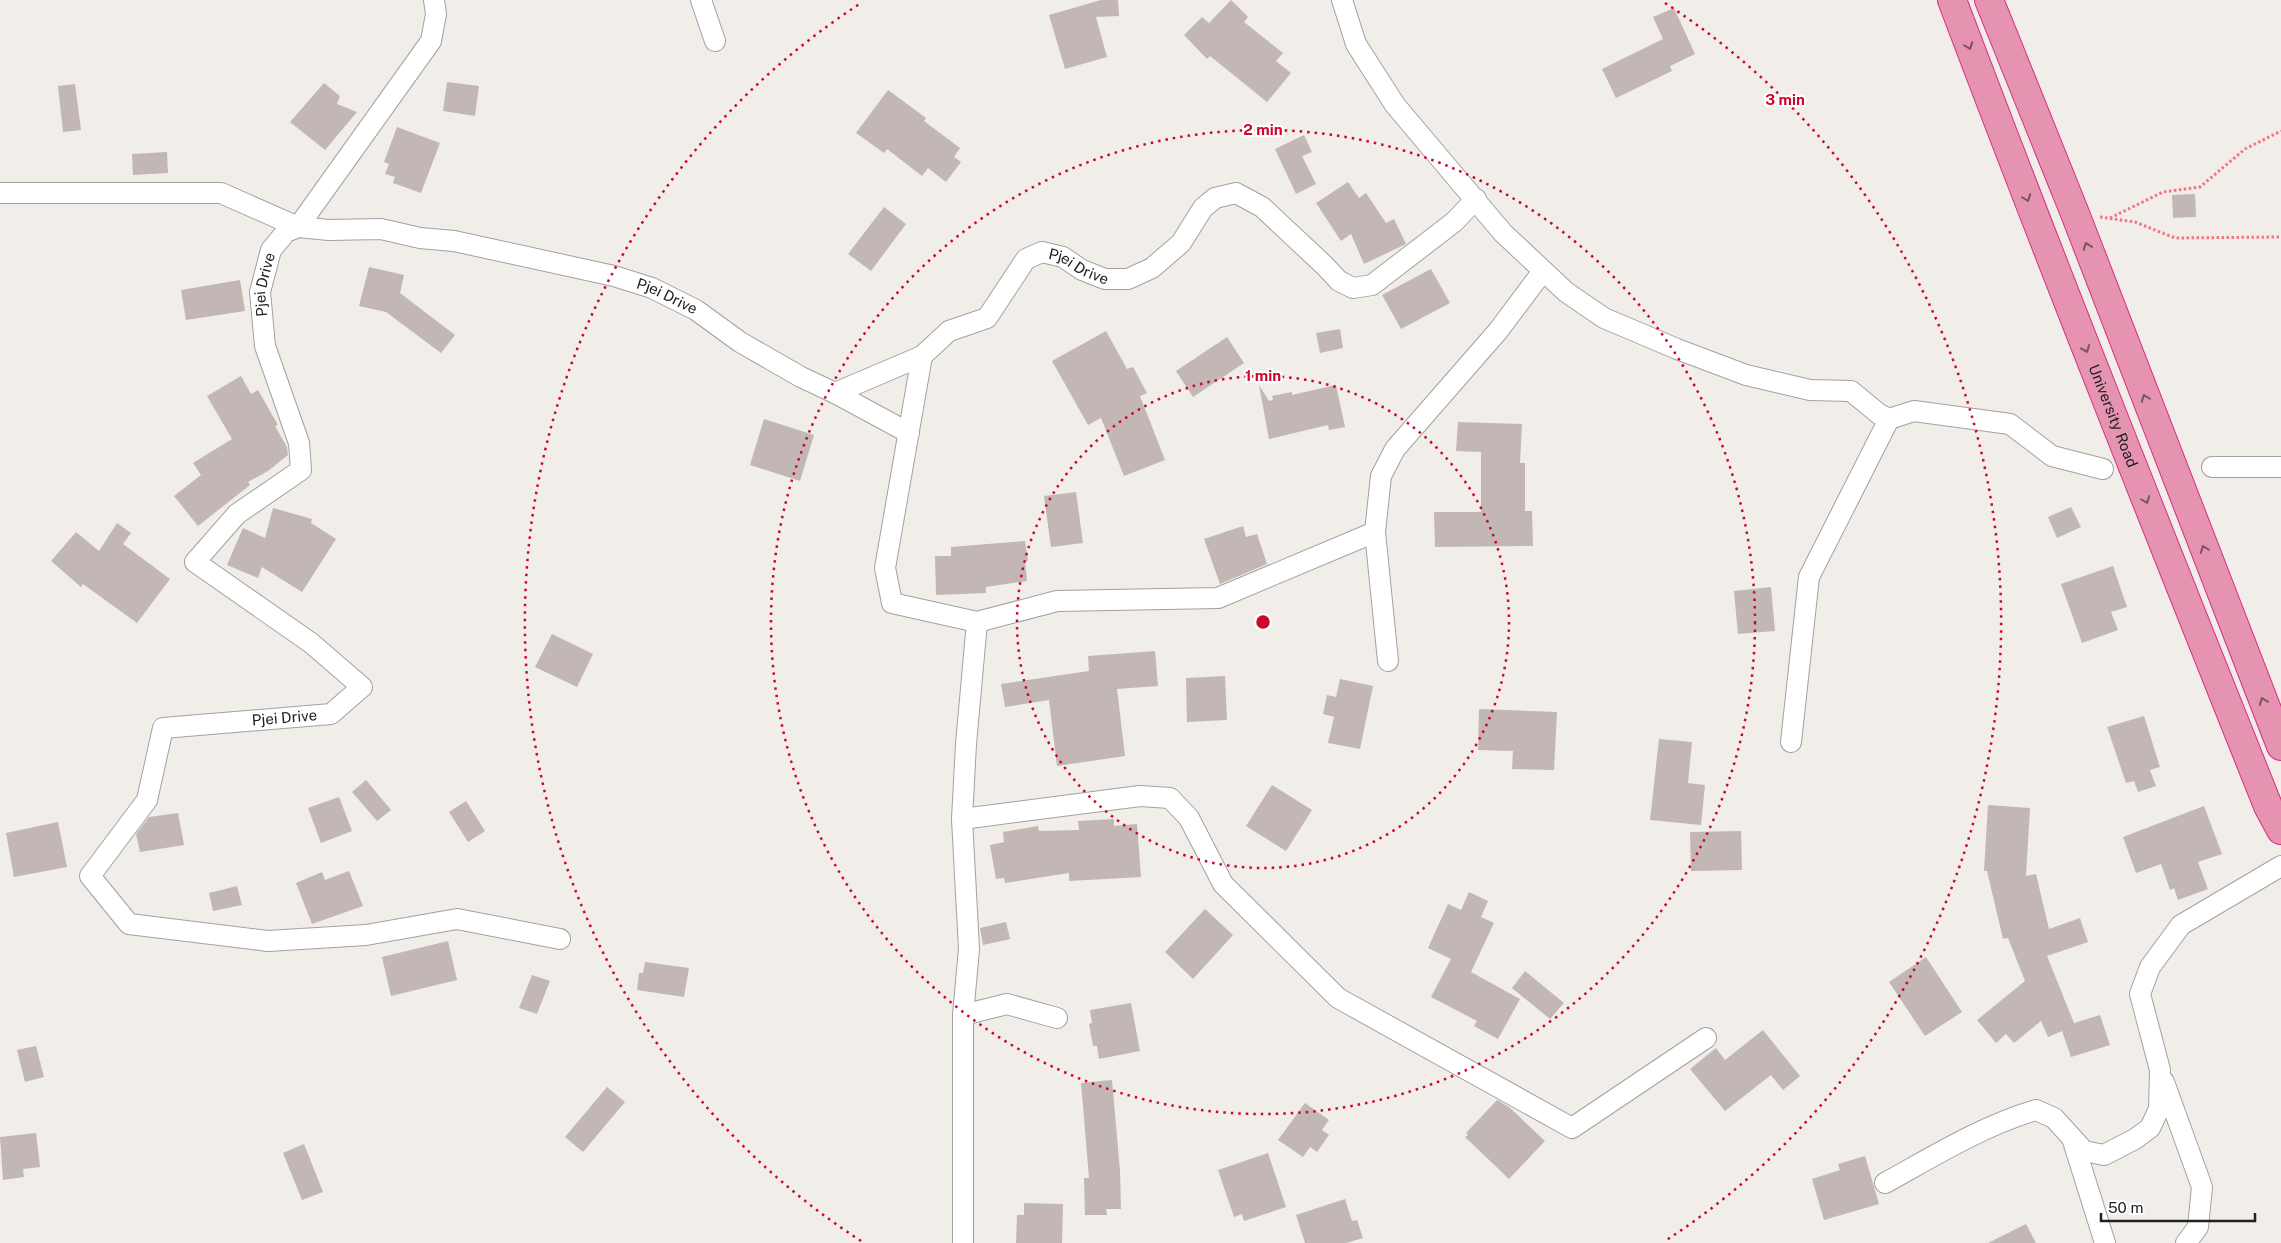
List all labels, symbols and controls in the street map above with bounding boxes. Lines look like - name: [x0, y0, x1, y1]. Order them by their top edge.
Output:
- one-way arrow: [1963, 41, 1973, 49]
- text: 3 min: [1765, 91, 1805, 108]
- text: 2 min: [1243, 121, 1283, 138]
- one-way arrow: [2021, 193, 2031, 201]
- one-way arrow: [2083, 242, 2093, 251]
- street label: Pjei Drive: [1047, 245, 1111, 288]
- street label: Pjei Drive: [251, 251, 278, 318]
- street label: Pjei Drive: [635, 275, 700, 317]
- one-way arrow: [2080, 344, 2091, 353]
- street label: University Road: [2086, 362, 2141, 470]
- text: 1 min: [1245, 367, 1281, 384]
- one-way arrow: [2141, 394, 2151, 403]
- one-way arrow: [2140, 495, 2150, 504]
- one-way arrow: [2200, 545, 2210, 554]
- centre of rings: [1254, 613, 1272, 631]
- one-way arrow: [2259, 697, 2269, 705]
- street label: Pjei Drive: [251, 706, 318, 729]
- scale bar: [2101, 1190, 2255, 1222]
- text: 50 m: [2108, 1199, 2143, 1216]

